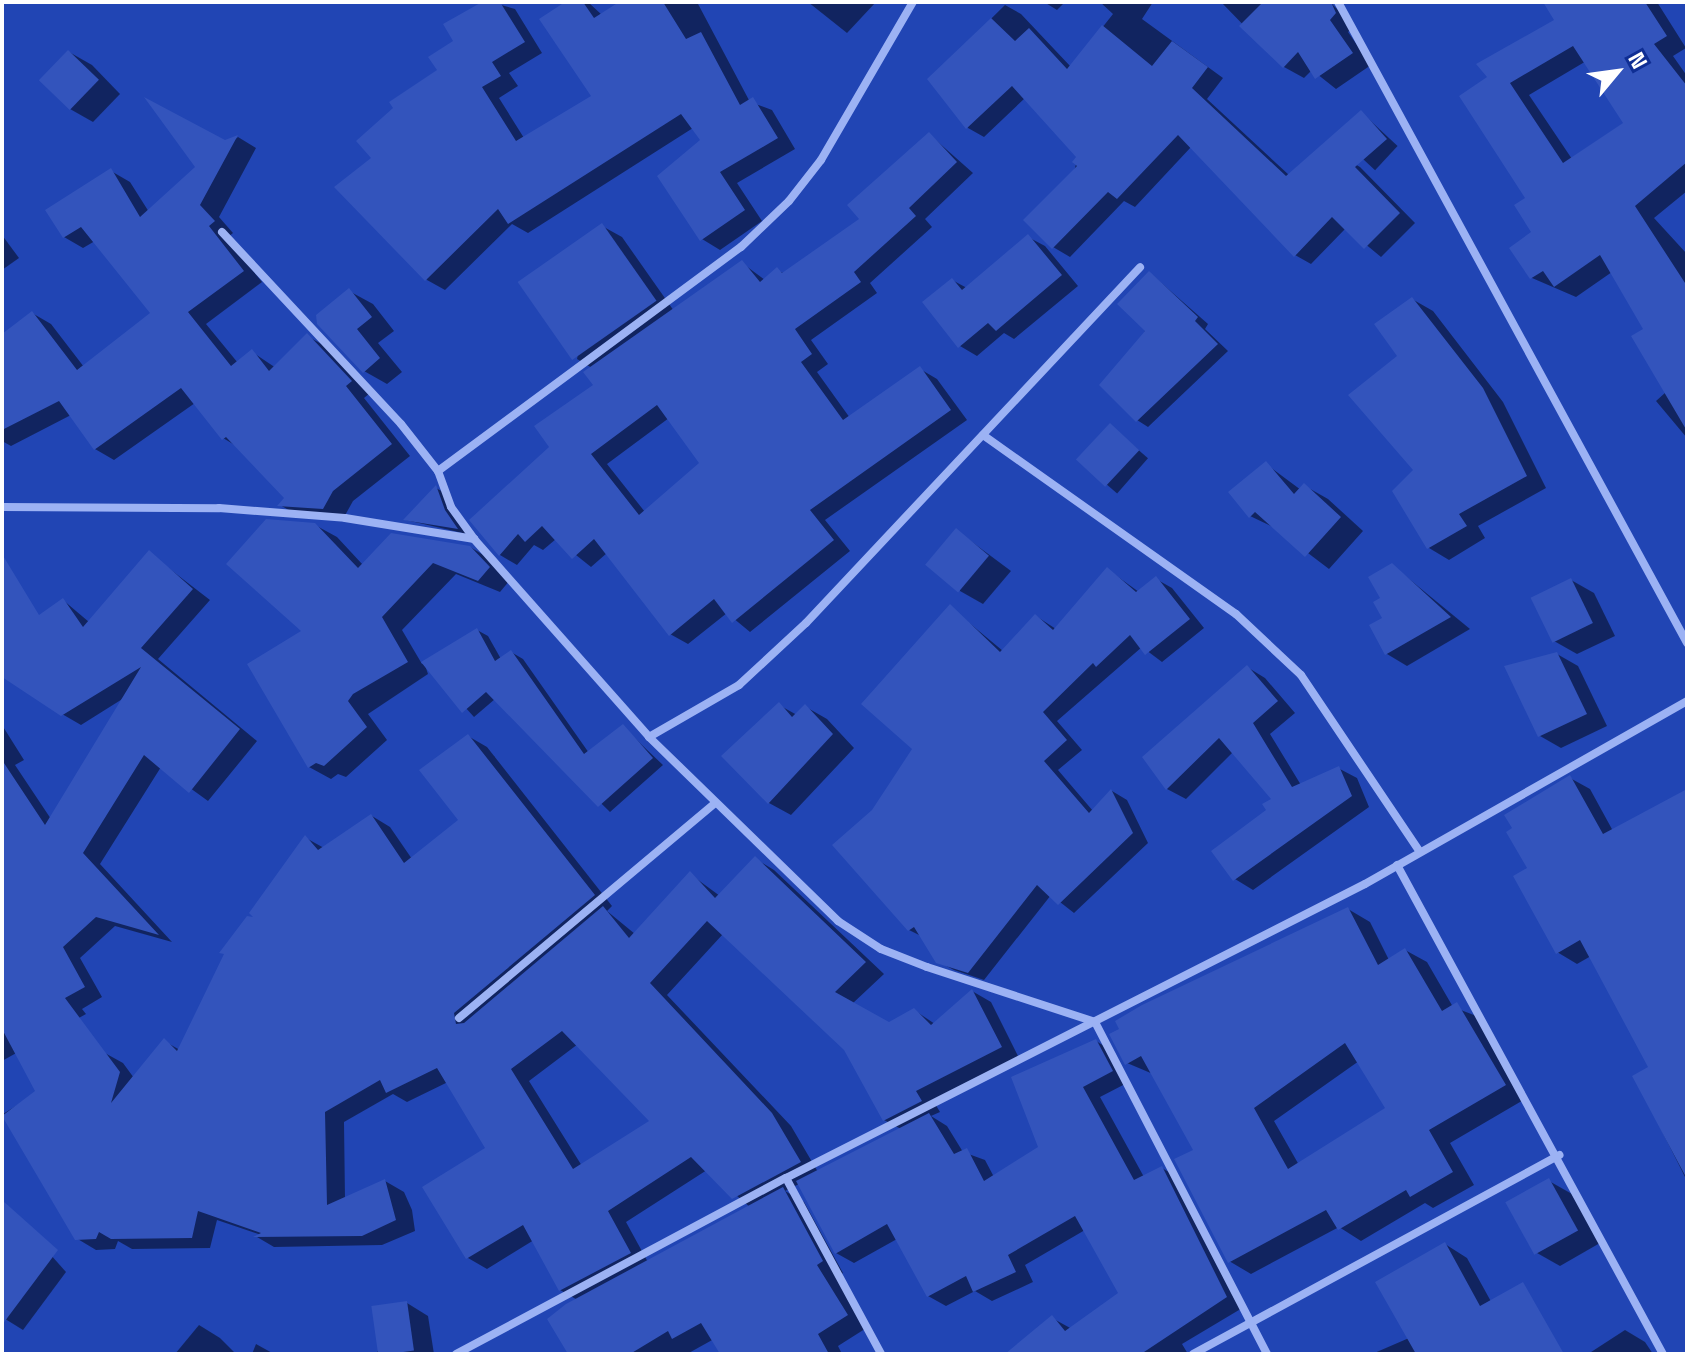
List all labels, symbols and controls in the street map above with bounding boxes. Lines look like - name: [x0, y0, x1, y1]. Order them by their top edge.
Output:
- north arrow: [1577, 32, 1657, 112]
- text: N: [1622, 47, 1654, 74]

